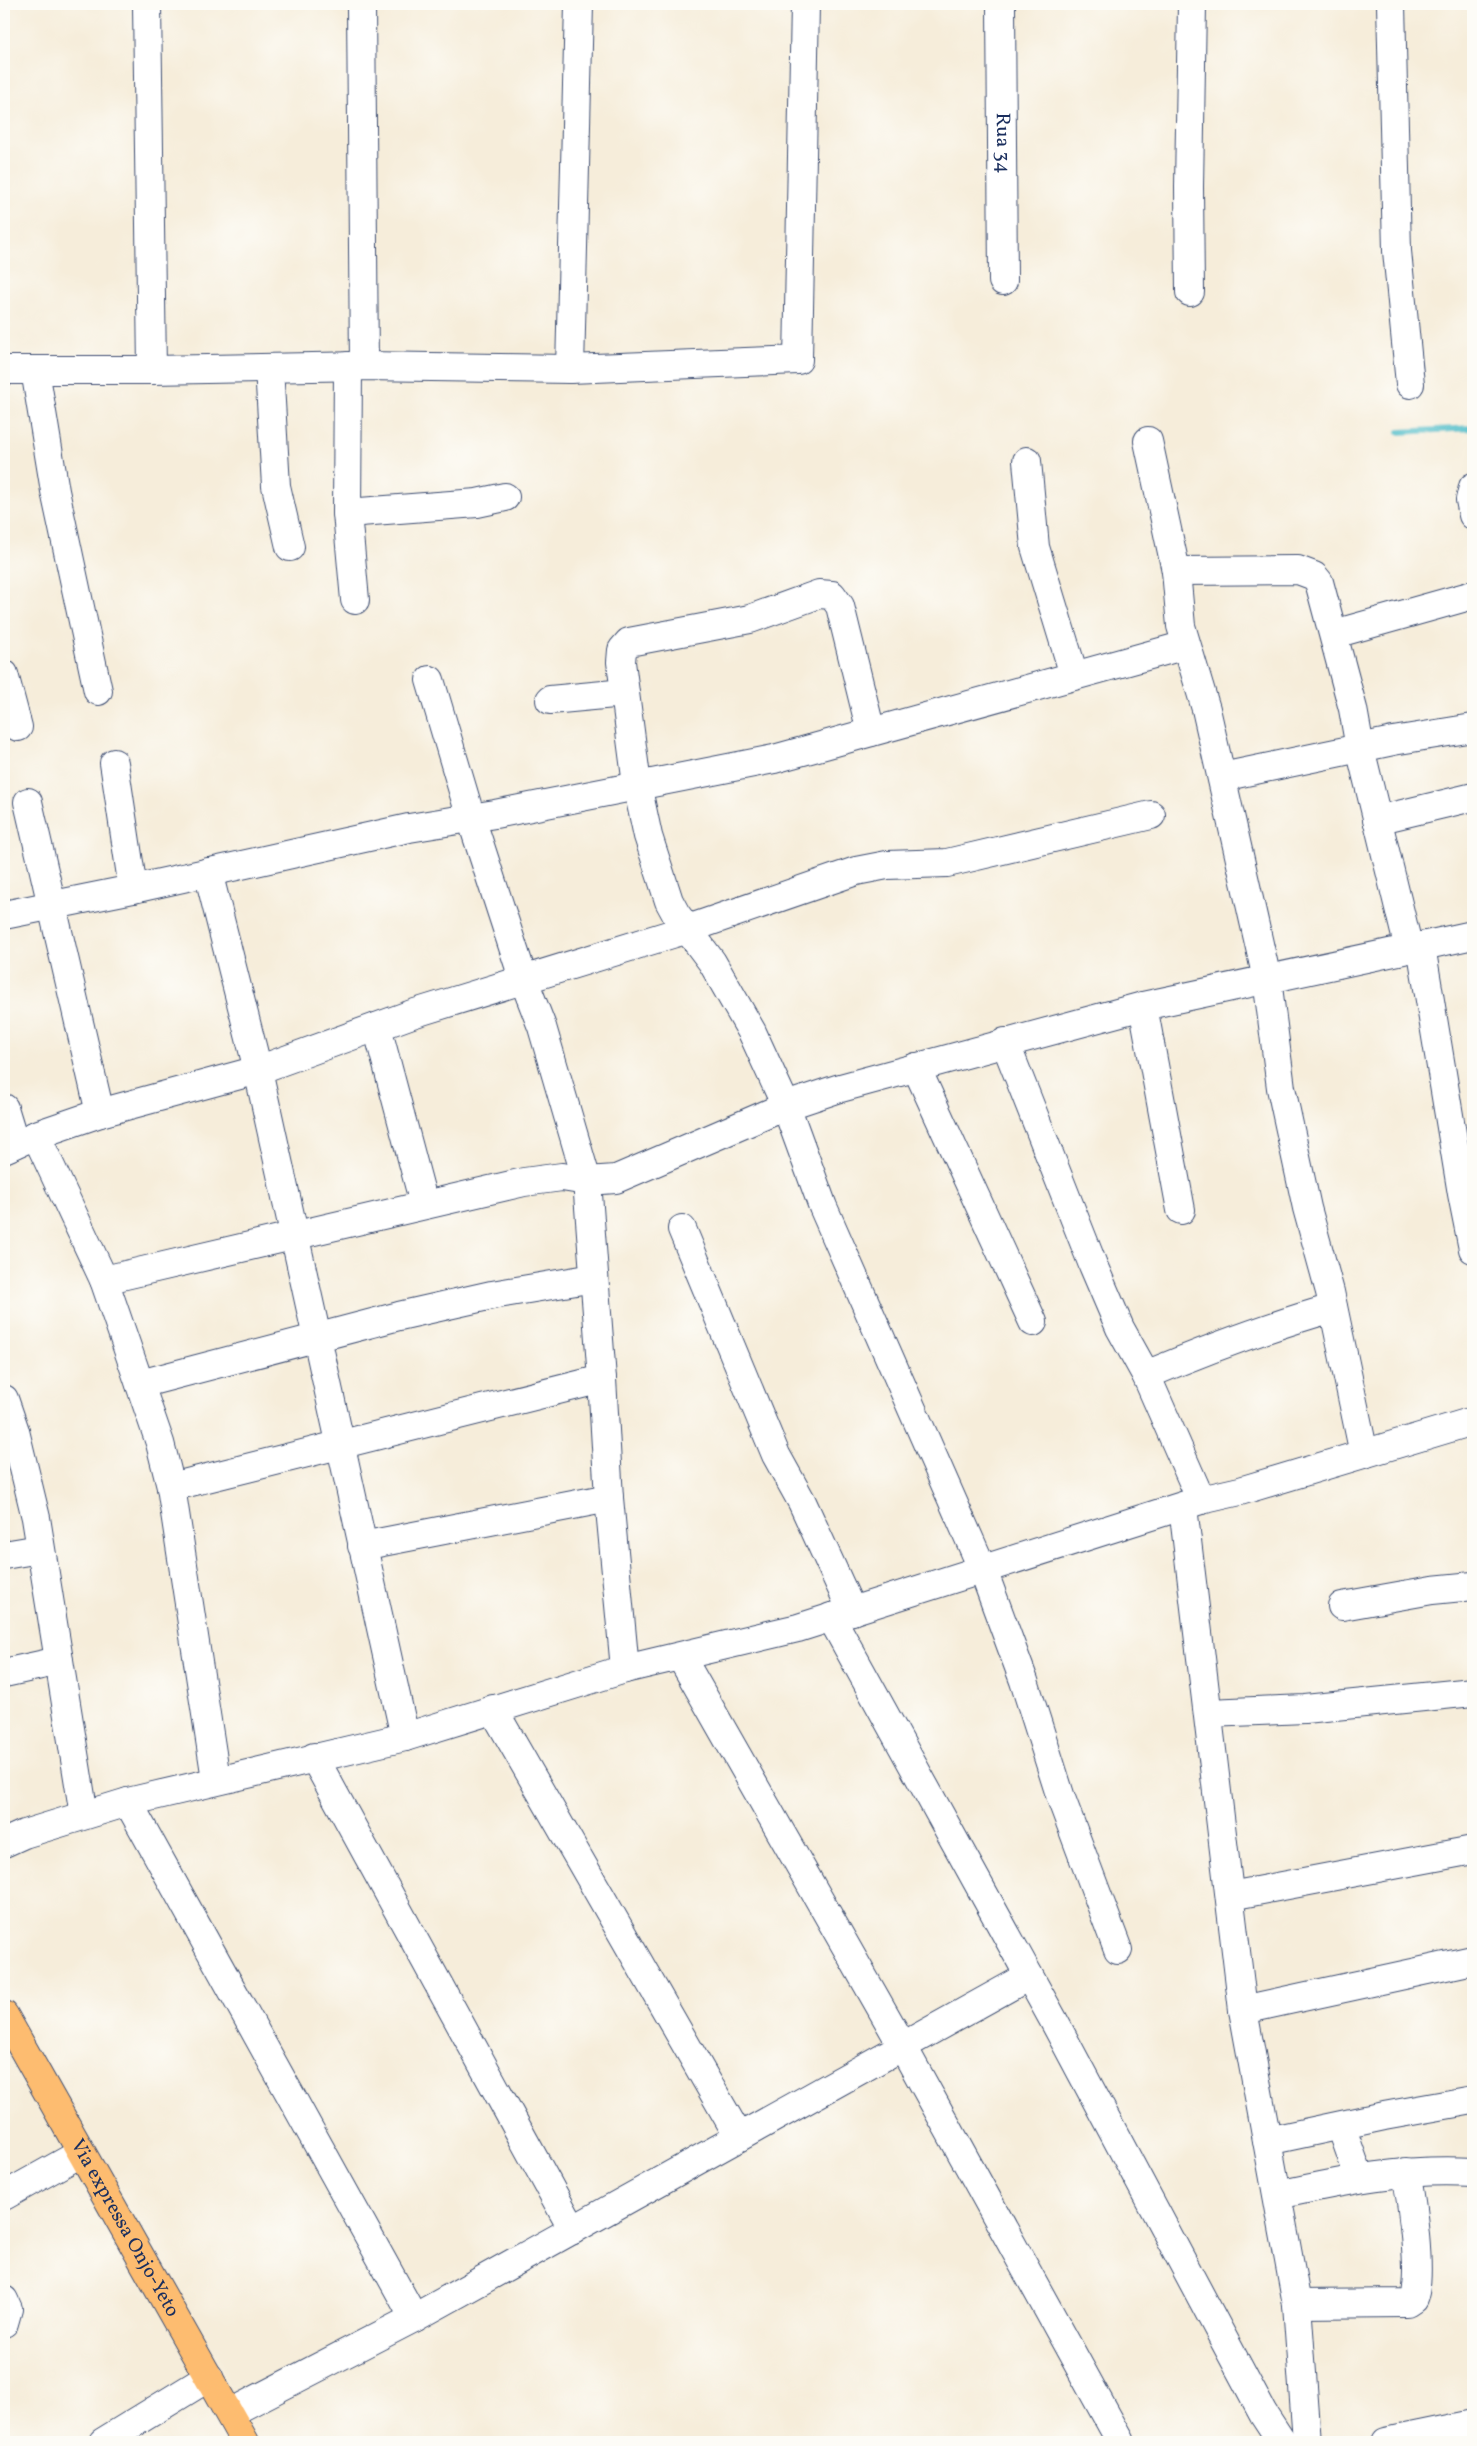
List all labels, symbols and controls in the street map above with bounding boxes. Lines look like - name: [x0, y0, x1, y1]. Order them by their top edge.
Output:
- street label: Rua 34: [988, 112, 1016, 174]
- street label: Via expressa Onjo-Yeto: [63, 2134, 186, 2323]

